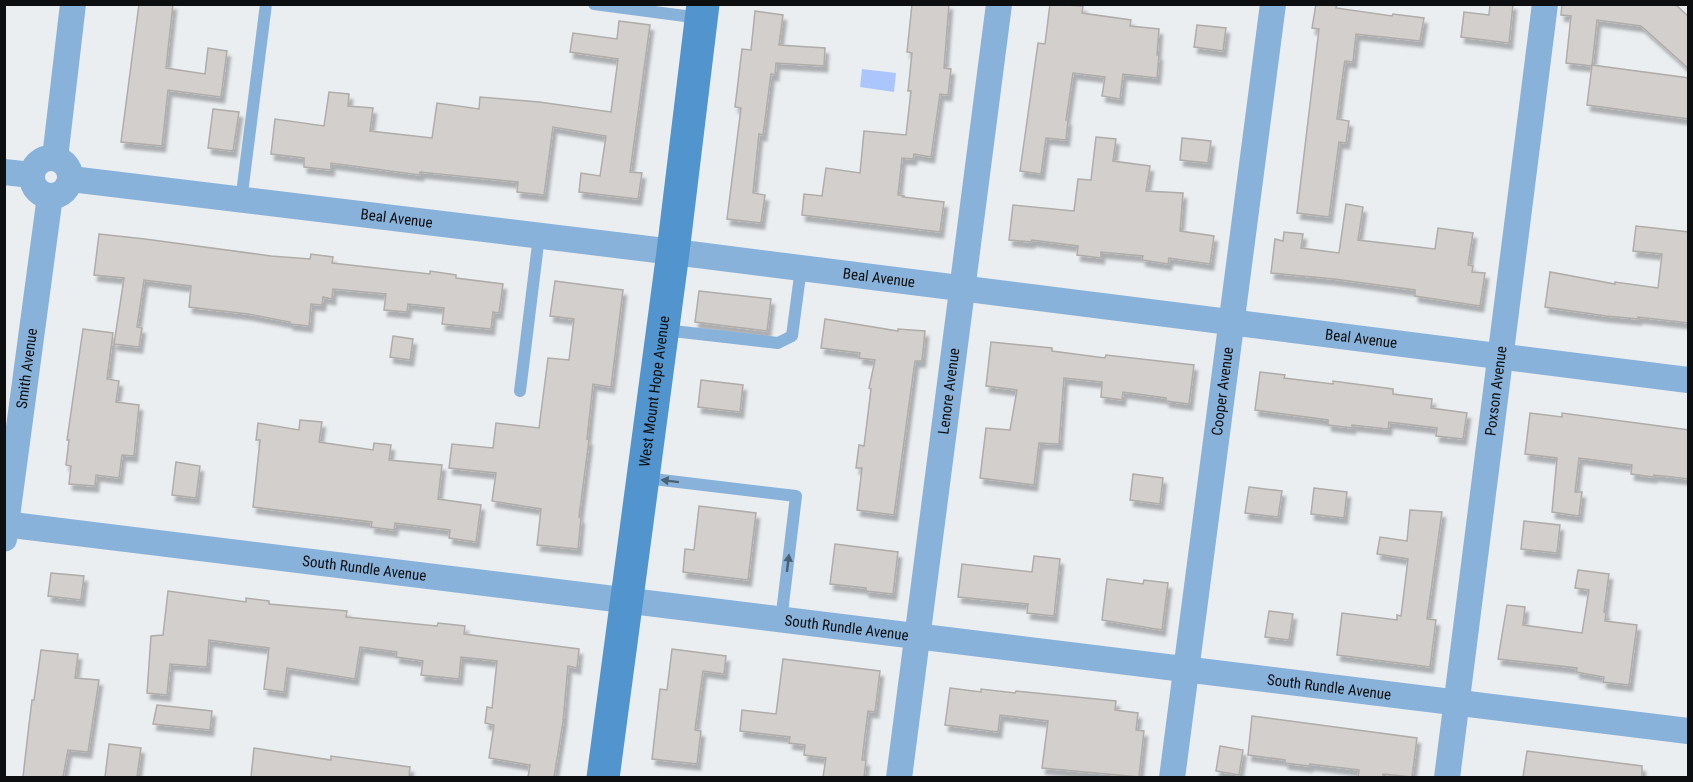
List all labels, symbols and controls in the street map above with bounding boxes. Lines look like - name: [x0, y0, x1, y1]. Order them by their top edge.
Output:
- street label: Beal Avenue: [360, 205, 434, 232]
- street label: Beal Avenue: [842, 264, 916, 291]
- street label: West Mount Hope Avenue: [635, 315, 673, 468]
- street label: Beal Avenue: [1324, 325, 1398, 352]
- street label: Smith Avenue: [13, 327, 41, 410]
- street label: Poxson Avenue: [1481, 345, 1511, 437]
- street label: Cooper Avenue: [1208, 346, 1237, 437]
- street label: Lenore Avenue: [934, 347, 963, 436]
- one-way arrow: [660, 476, 679, 486]
- street label: South Rundle Avenue: [301, 552, 427, 585]
- one-way arrow: [784, 554, 793, 573]
- street label: South Rundle Avenue: [784, 611, 910, 644]
- street label: South Rundle Avenue: [1266, 671, 1392, 704]

